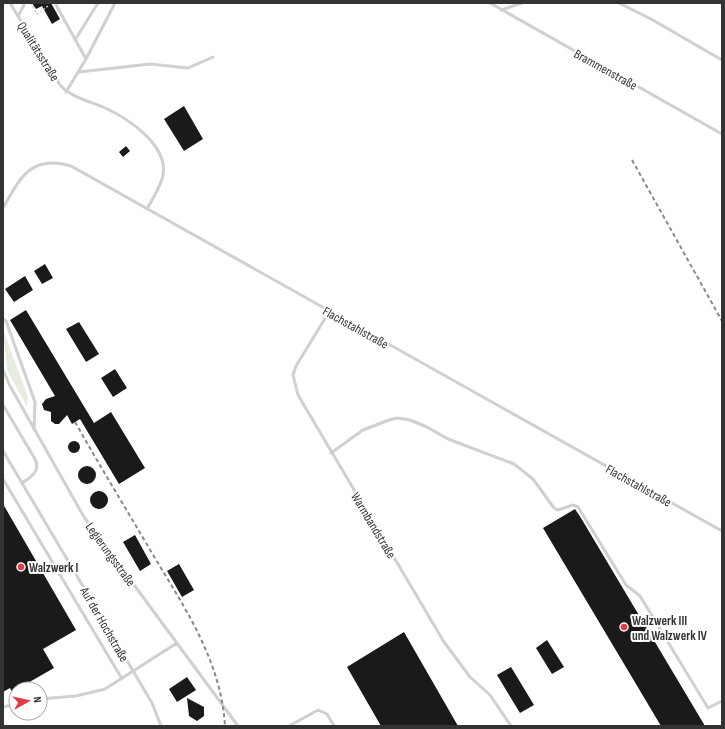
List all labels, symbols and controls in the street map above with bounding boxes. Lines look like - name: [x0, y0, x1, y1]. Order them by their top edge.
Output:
- street label: Qualitätsstraße: [14, 19, 63, 84]
- street label: Brammenstraße: [571, 46, 640, 94]
- street label: Flachstahlstraße: [320, 303, 391, 352]
- street label: Flachstahlstraße: [603, 461, 674, 510]
- street label: Warmbandstraße: [347, 489, 399, 562]
- street label: Legierungsstraße: [82, 520, 139, 590]
- place label: Walzwerk I: [29, 560, 79, 576]
- marker: Walzwerk I: [16, 562, 26, 572]
- street label: Auf der Hochstraße: [76, 583, 132, 665]
- place label: Walzwerk III und Walzwerk IV: [632, 613, 708, 644]
- marker: Walzwerk III und Walzwerk IV: [619, 622, 629, 632]
- north arrow: [8, 681, 48, 721]
- text: N: [31, 696, 44, 704]

